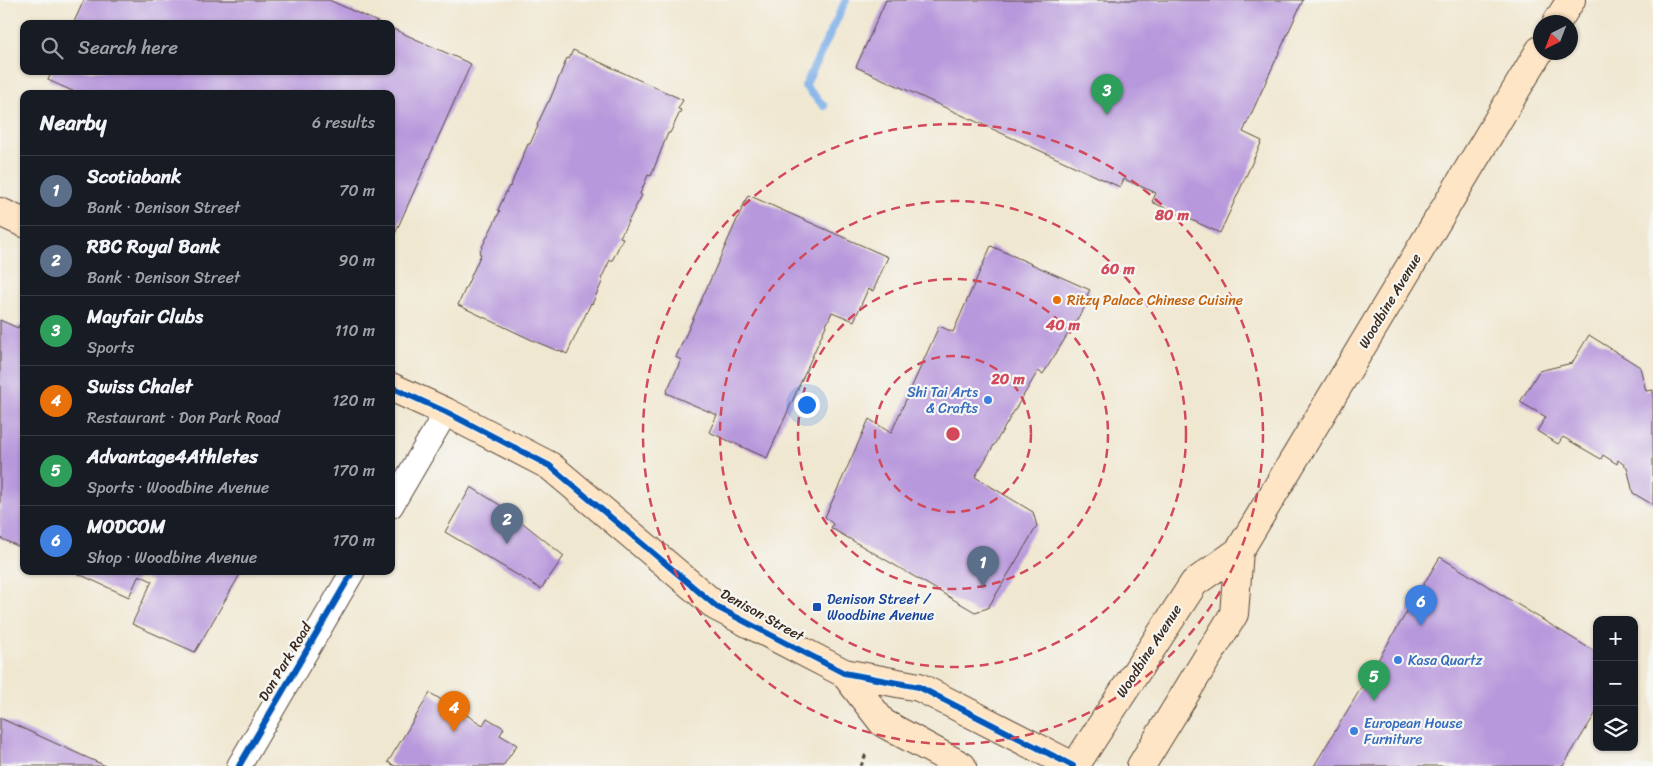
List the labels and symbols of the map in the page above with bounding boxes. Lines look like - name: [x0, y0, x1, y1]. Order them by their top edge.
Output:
- north arrow: [1533, 15, 1578, 60]
- pin: 3: [1091, 74, 1123, 115]
- text: 80 m: [1154, 202, 1189, 228]
- street label: Woodbine Avenue: [1352, 249, 1428, 353]
- text: 60 m: [1100, 256, 1135, 282]
- place label: Ritzy Palace Chinese Cuisine: [1067, 288, 1243, 313]
- marker: Ritzy Palace Chinese Cuisine: [1051, 294, 1063, 306]
- text: 40 m: [1045, 312, 1081, 338]
- text: 20 m: [990, 366, 1025, 392]
- place label: Shi Tai Arts & Crafts: [907, 380, 979, 421]
- your location: [794, 392, 820, 418]
- marker: Shi Tai Arts & Crafts: [982, 394, 994, 406]
- centre of rings: [944, 425, 962, 443]
- pin: 2: [491, 503, 523, 544]
- pin: 1: [967, 546, 999, 587]
- street label: Denison Street: [716, 582, 810, 649]
- pin: 6: [1405, 585, 1437, 626]
- place label: Denison Street / Woodbine Avenue: [827, 587, 934, 628]
- street label: Woodbine Avenue: [1109, 599, 1189, 703]
- marker: Denison Street / Woodbine Avenue: [811, 601, 823, 613]
- street label: Don Park Road: [252, 616, 319, 706]
- place label: Kasa Quartz: [1408, 648, 1483, 673]
- marker: Kasa Quartz: [1392, 654, 1404, 666]
- pin: 5: [1358, 660, 1390, 701]
- pin: 4: [438, 691, 470, 732]
- place label: European House Furniture: [1364, 711, 1463, 752]
- marker: European House Furniture: [1348, 725, 1360, 737]

